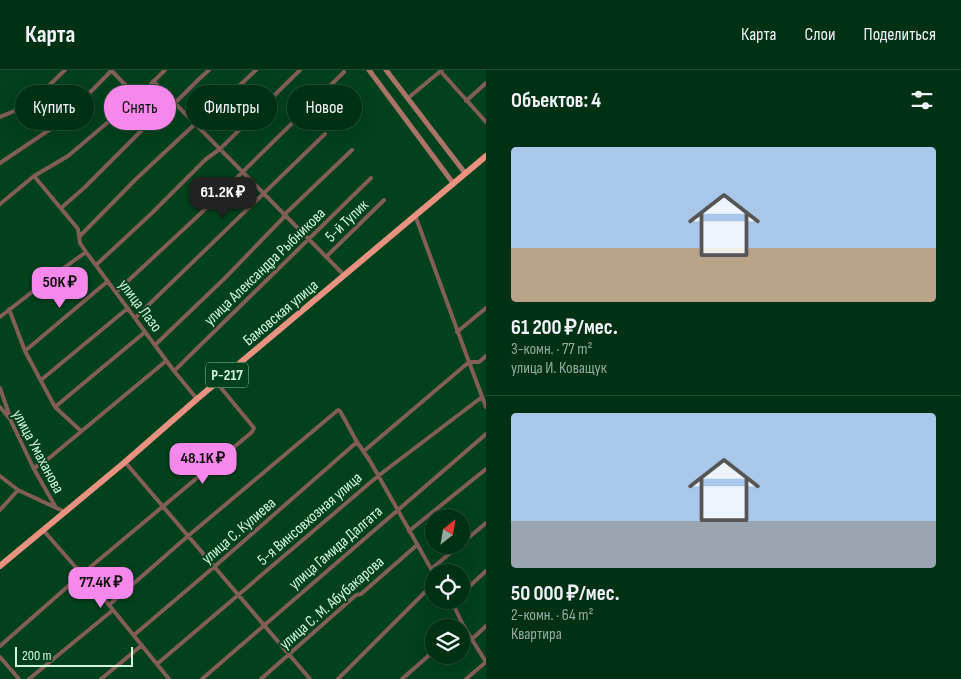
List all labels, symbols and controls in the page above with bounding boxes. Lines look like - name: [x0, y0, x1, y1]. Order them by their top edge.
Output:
- text: Карта: [25, 20, 75, 49]
- text: Карта: [741, 24, 777, 45]
- text: Слои: [805, 24, 836, 45]
- text: Поделиться: [864, 24, 936, 45]
- chip: Купить: [15, 85, 94, 130]
- chip: Снять: [104, 85, 176, 130]
- chip: Фильтры: [186, 85, 277, 130]
- chip: Новое: [287, 85, 362, 130]
- icon: filters: [908, 86, 936, 114]
- text: Объектов: 4: [511, 88, 601, 113]
- pin: 61.2K ₽: [177, 176, 269, 219]
- icon: home: [679, 180, 769, 270]
- text: 61.2K ₽: [201, 183, 245, 202]
- street label: 5-й Тупик: [321, 195, 373, 246]
- street label: улица Александра Рыбникова: [200, 204, 330, 330]
- pin: 50K ₽: [25, 266, 95, 309]
- text: 50K ₽: [43, 273, 77, 292]
- street label: улица Лазо: [114, 276, 166, 336]
- street label: Бамовская улица: [239, 276, 323, 350]
- text: 61 200 ₽/мес.: [511, 315, 618, 340]
- text: 3-комн. · 77 m²: [511, 340, 593, 359]
- text: улица И. Коващук: [511, 359, 607, 378]
- road number: Р-217: [206, 362, 248, 388]
- street label: улица Умаханова: [8, 407, 68, 497]
- pin: 48.1K ₽: [157, 442, 249, 485]
- icon: home: [679, 445, 769, 535]
- text: 48.1K ₽: [181, 449, 225, 468]
- street label: 5-я Винсовхозная улица: [254, 469, 366, 570]
- street label: улица С. Кулиева: [198, 494, 280, 568]
- street label: улица Гамида Далгата: [285, 502, 387, 594]
- north arrow: [425, 509, 470, 554]
- map controls: [425, 509, 470, 664]
- street label: улица С. М. Абубакарова: [276, 553, 388, 654]
- button: locate: [425, 564, 470, 609]
- pin: 77.4K ₽: [55, 566, 147, 609]
- text: 77.4K ₽: [79, 573, 123, 592]
- text: 50 000 ₽/мес.: [511, 581, 620, 606]
- text: 2-комн. · 64 m²: [511, 606, 594, 625]
- button: layers: [425, 619, 470, 664]
- text: Квартира: [511, 625, 562, 644]
- scale bar: [15, 644, 132, 667]
- text: 200 m: [22, 647, 51, 664]

